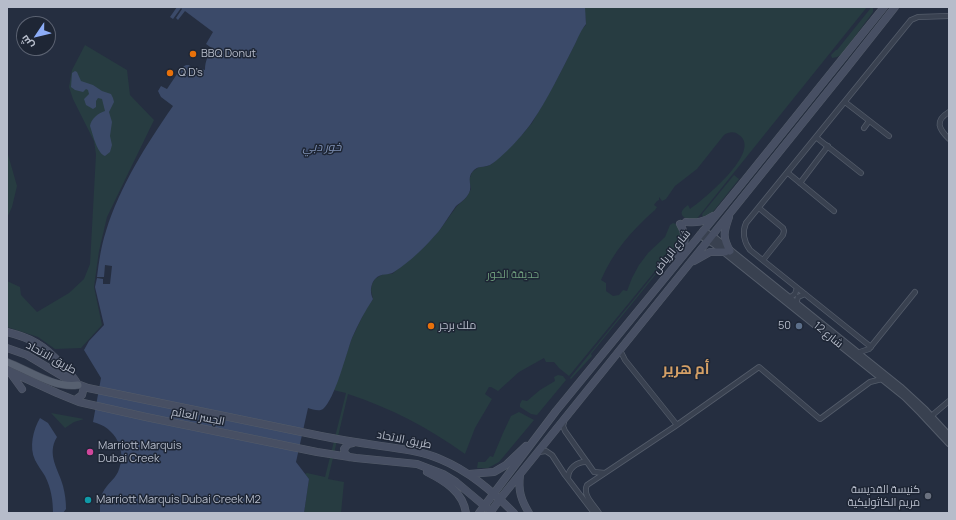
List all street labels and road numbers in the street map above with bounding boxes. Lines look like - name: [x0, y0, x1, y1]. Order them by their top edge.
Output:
- street label: شارع الرياض: [650, 227, 694, 277]
- street label: شارع 12: [811, 319, 845, 351]
- street label: طريق الاتحاد: [24, 339, 78, 377]
- street label: الجسر العائم: [170, 405, 226, 429]
- street label: طريق الاتحاد: [375, 428, 433, 452]

